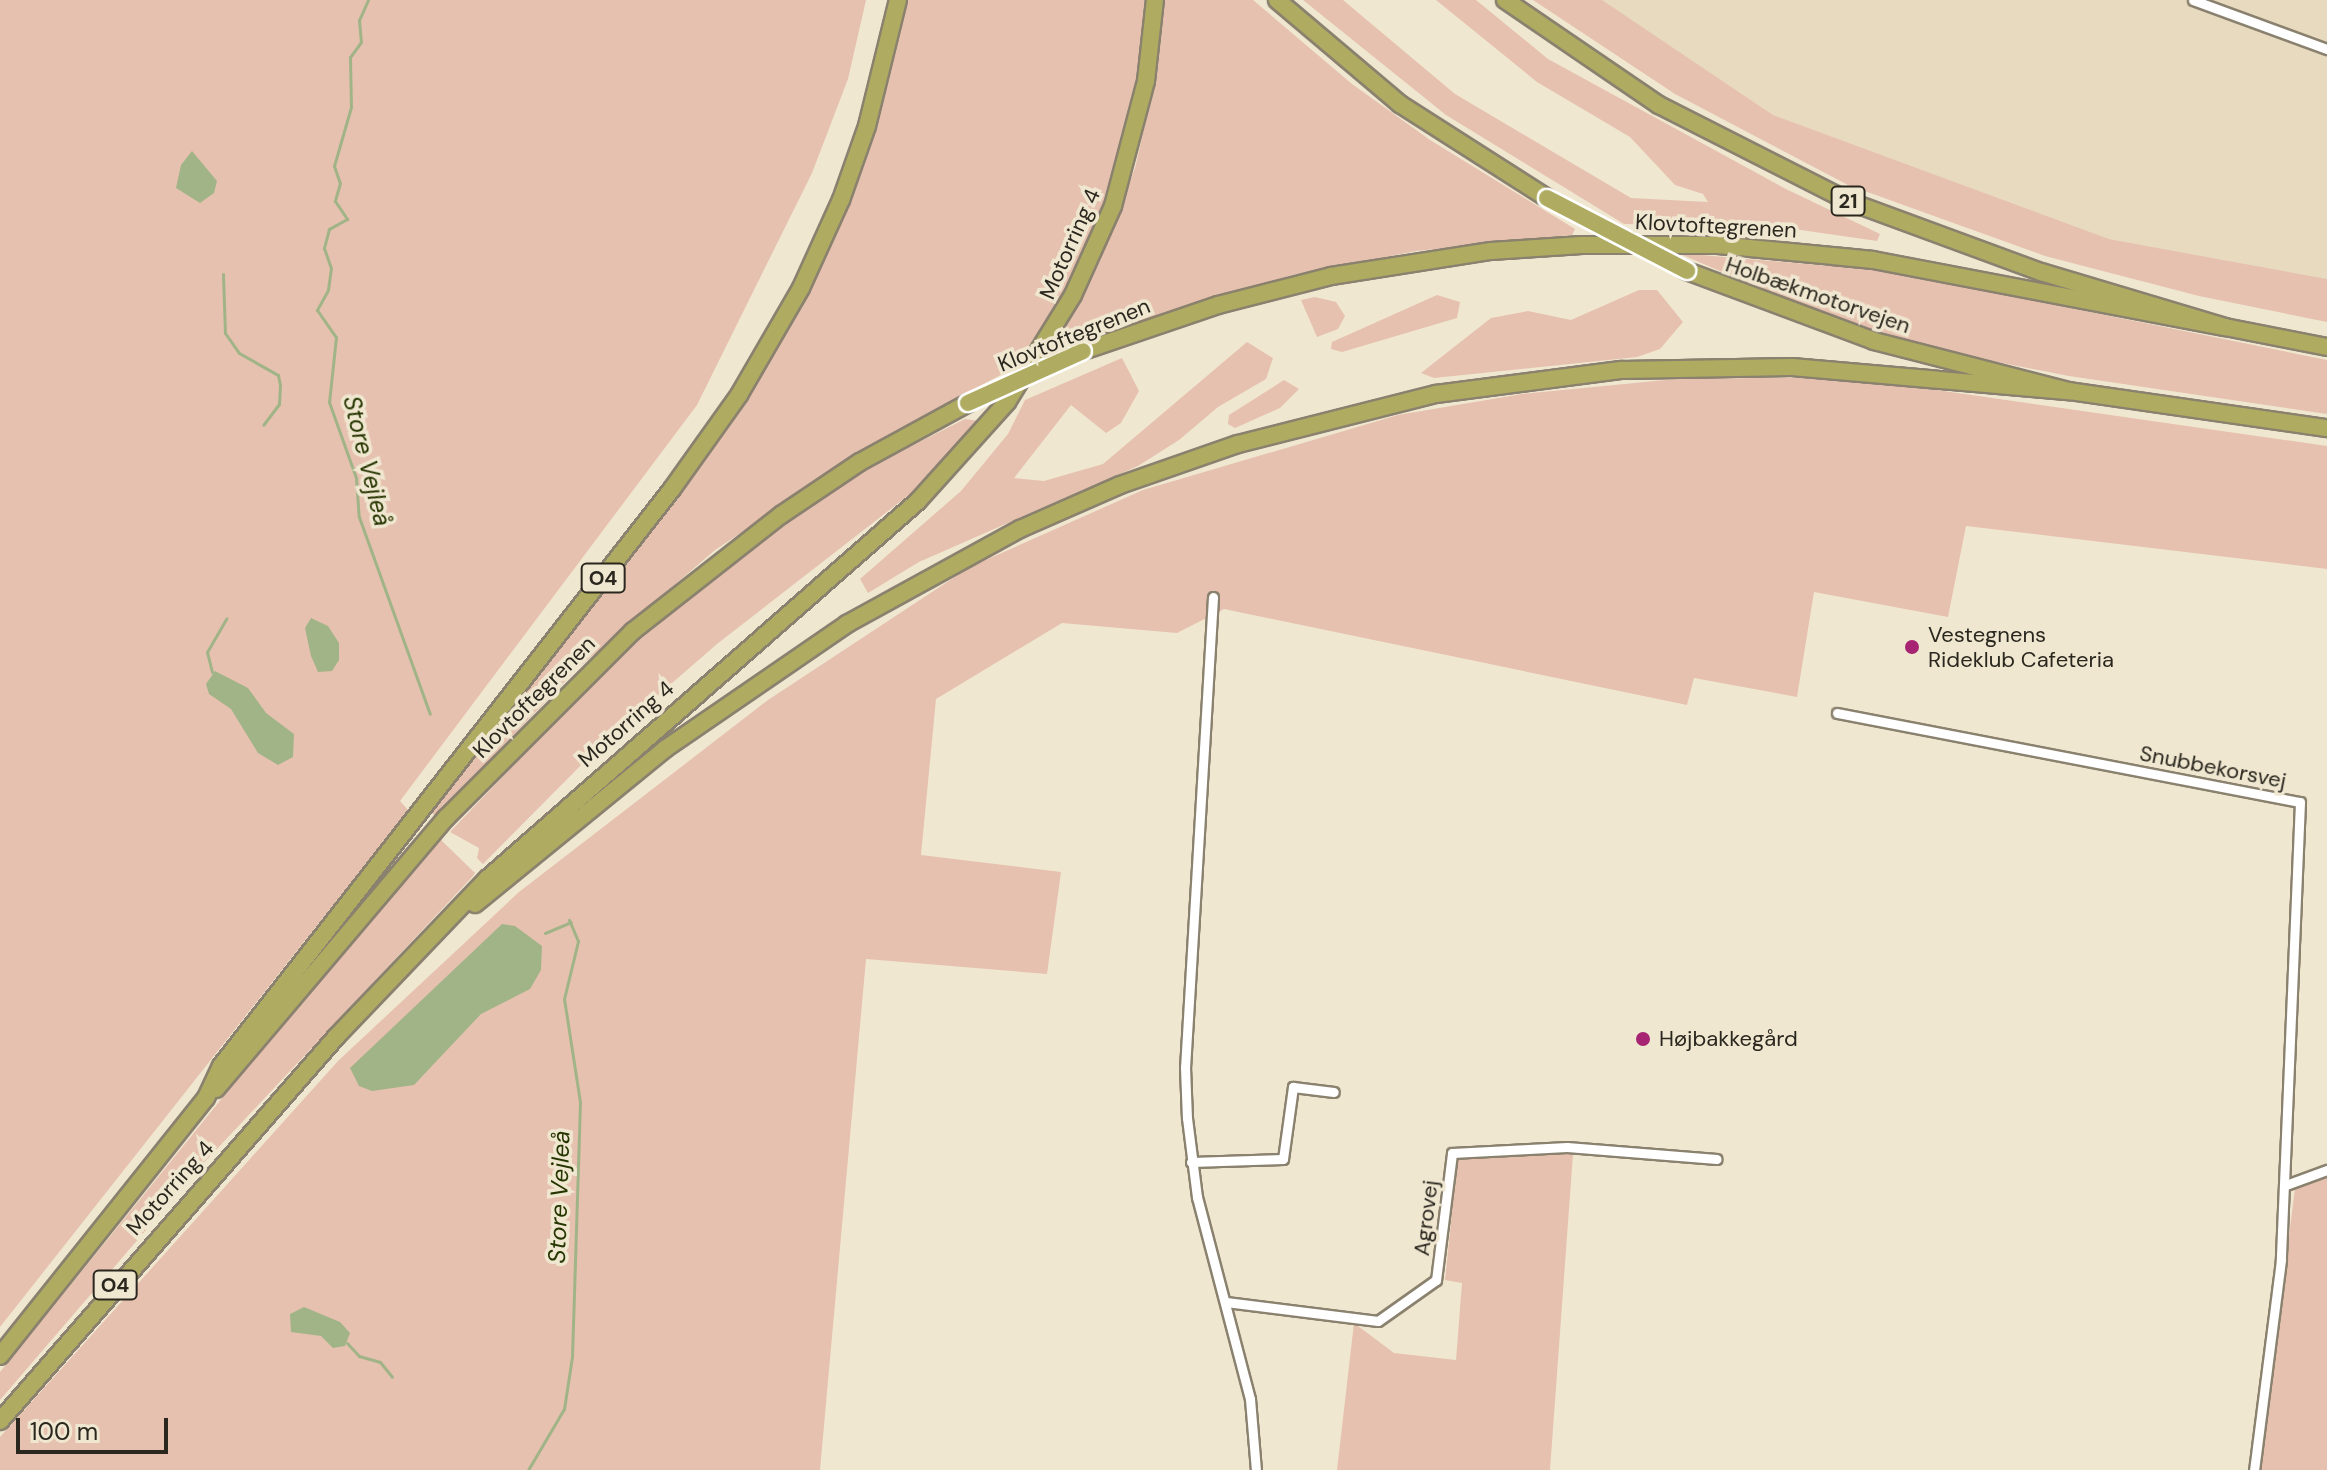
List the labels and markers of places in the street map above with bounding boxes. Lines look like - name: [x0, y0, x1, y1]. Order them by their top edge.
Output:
- place label: Vestegnens Rideklub Cafeteria: [1928, 621, 2114, 672]
- marker: Vestegnens Rideklub Cafeteria: [1903, 638, 1921, 656]
- place label: Højbakkegård: [1659, 1026, 1798, 1052]
- marker: Højbakkegård: [1634, 1030, 1652, 1048]

